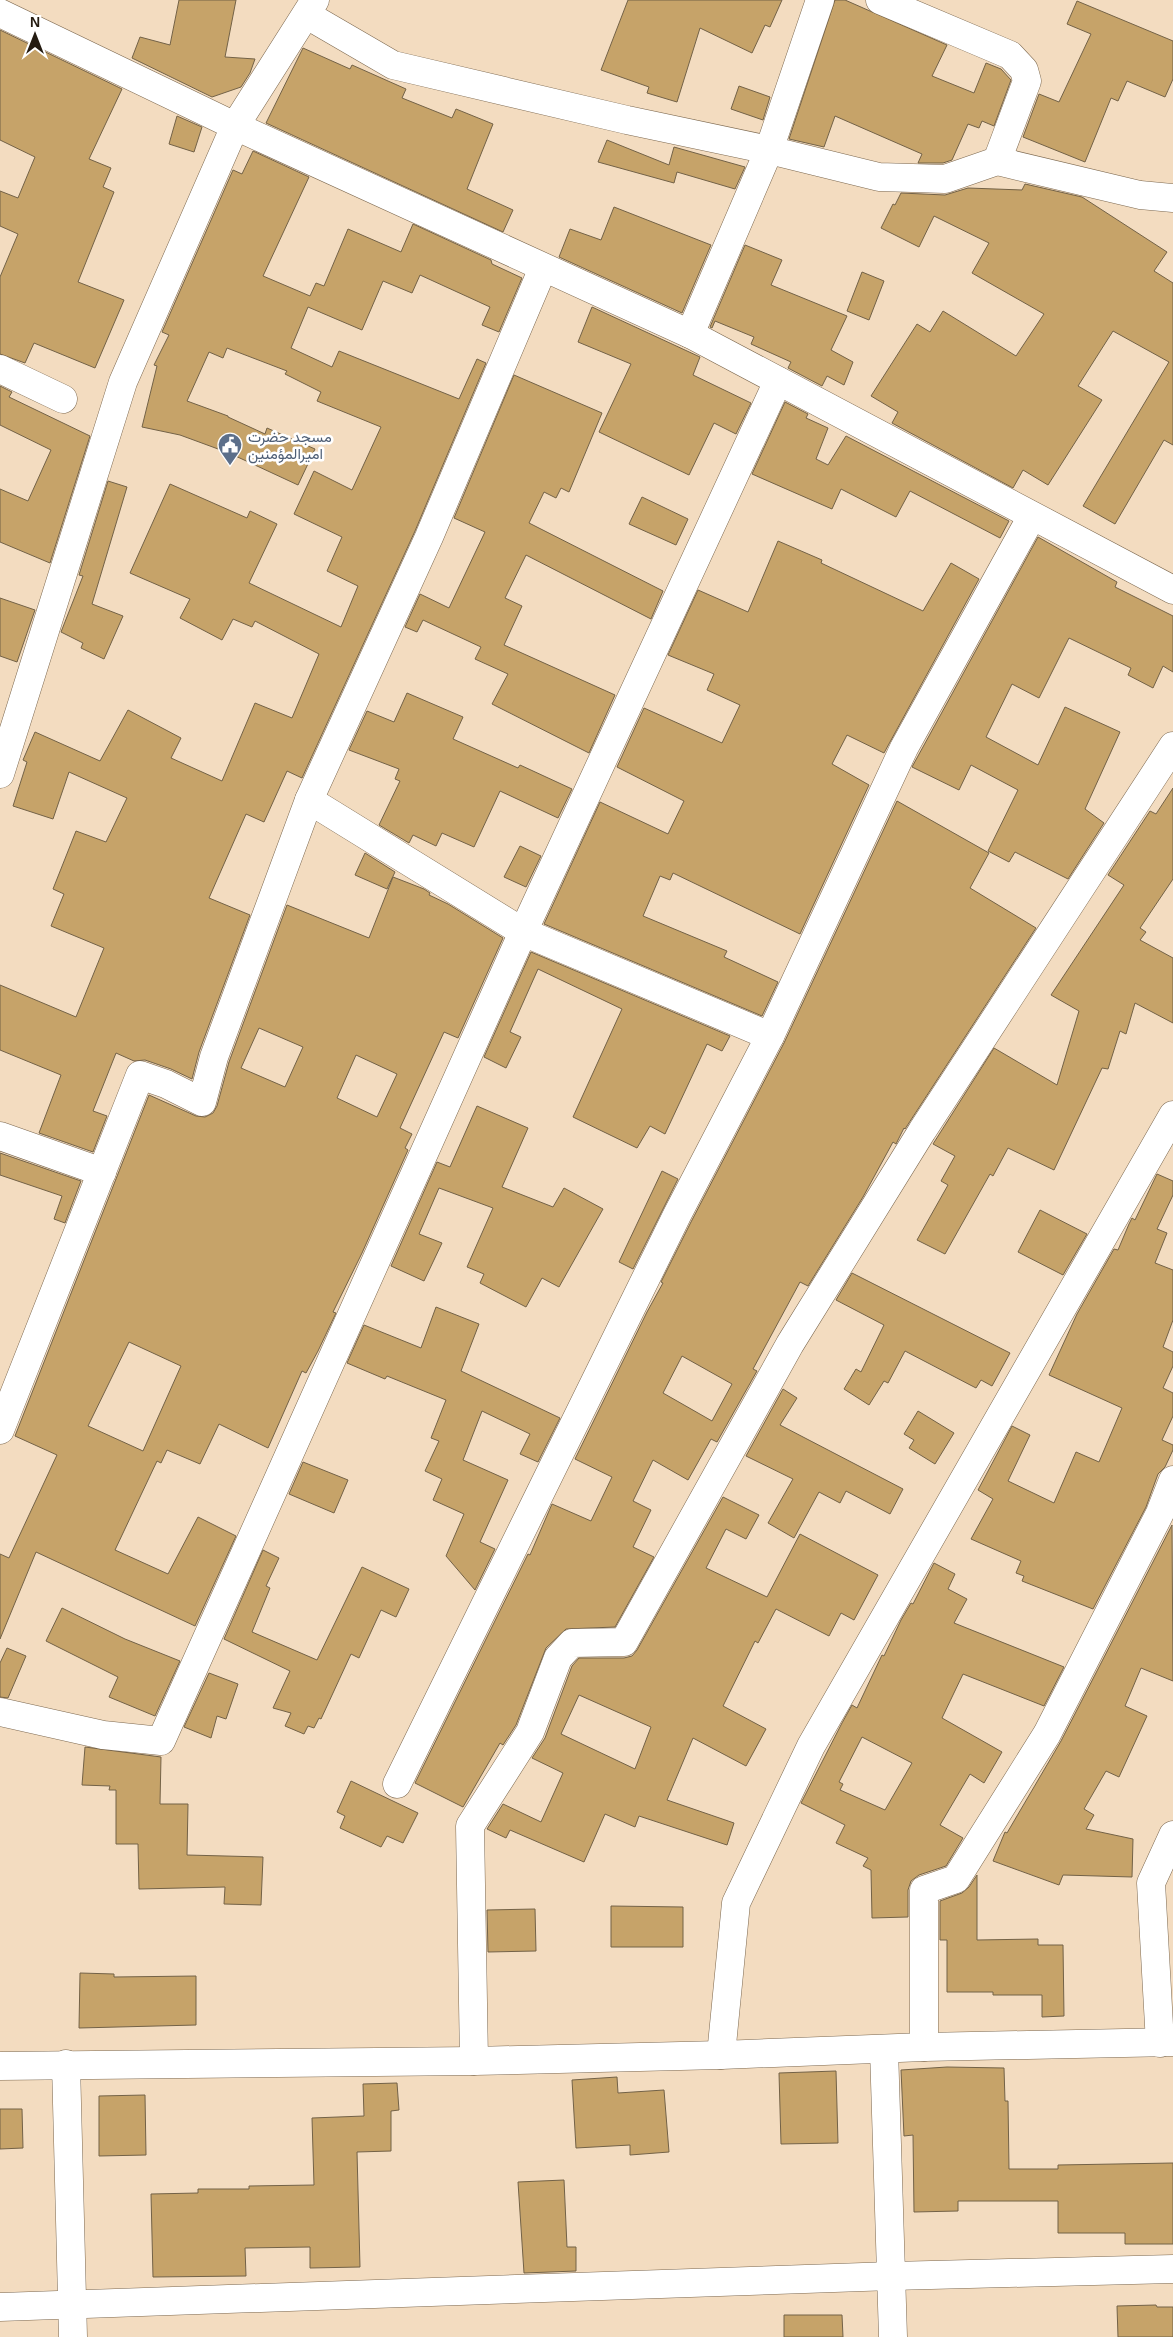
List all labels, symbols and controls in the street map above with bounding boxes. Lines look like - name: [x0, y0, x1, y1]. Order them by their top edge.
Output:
- north arrow: [10, 10, 60, 60]
- text: N: [30, 14, 40, 30]
- place label: مسجد حضرت امیرالمؤمنین: [248, 428, 332, 464]
- public building icon: مسجد حضرت امیرالمؤمنین: [217, 432, 243, 466]

